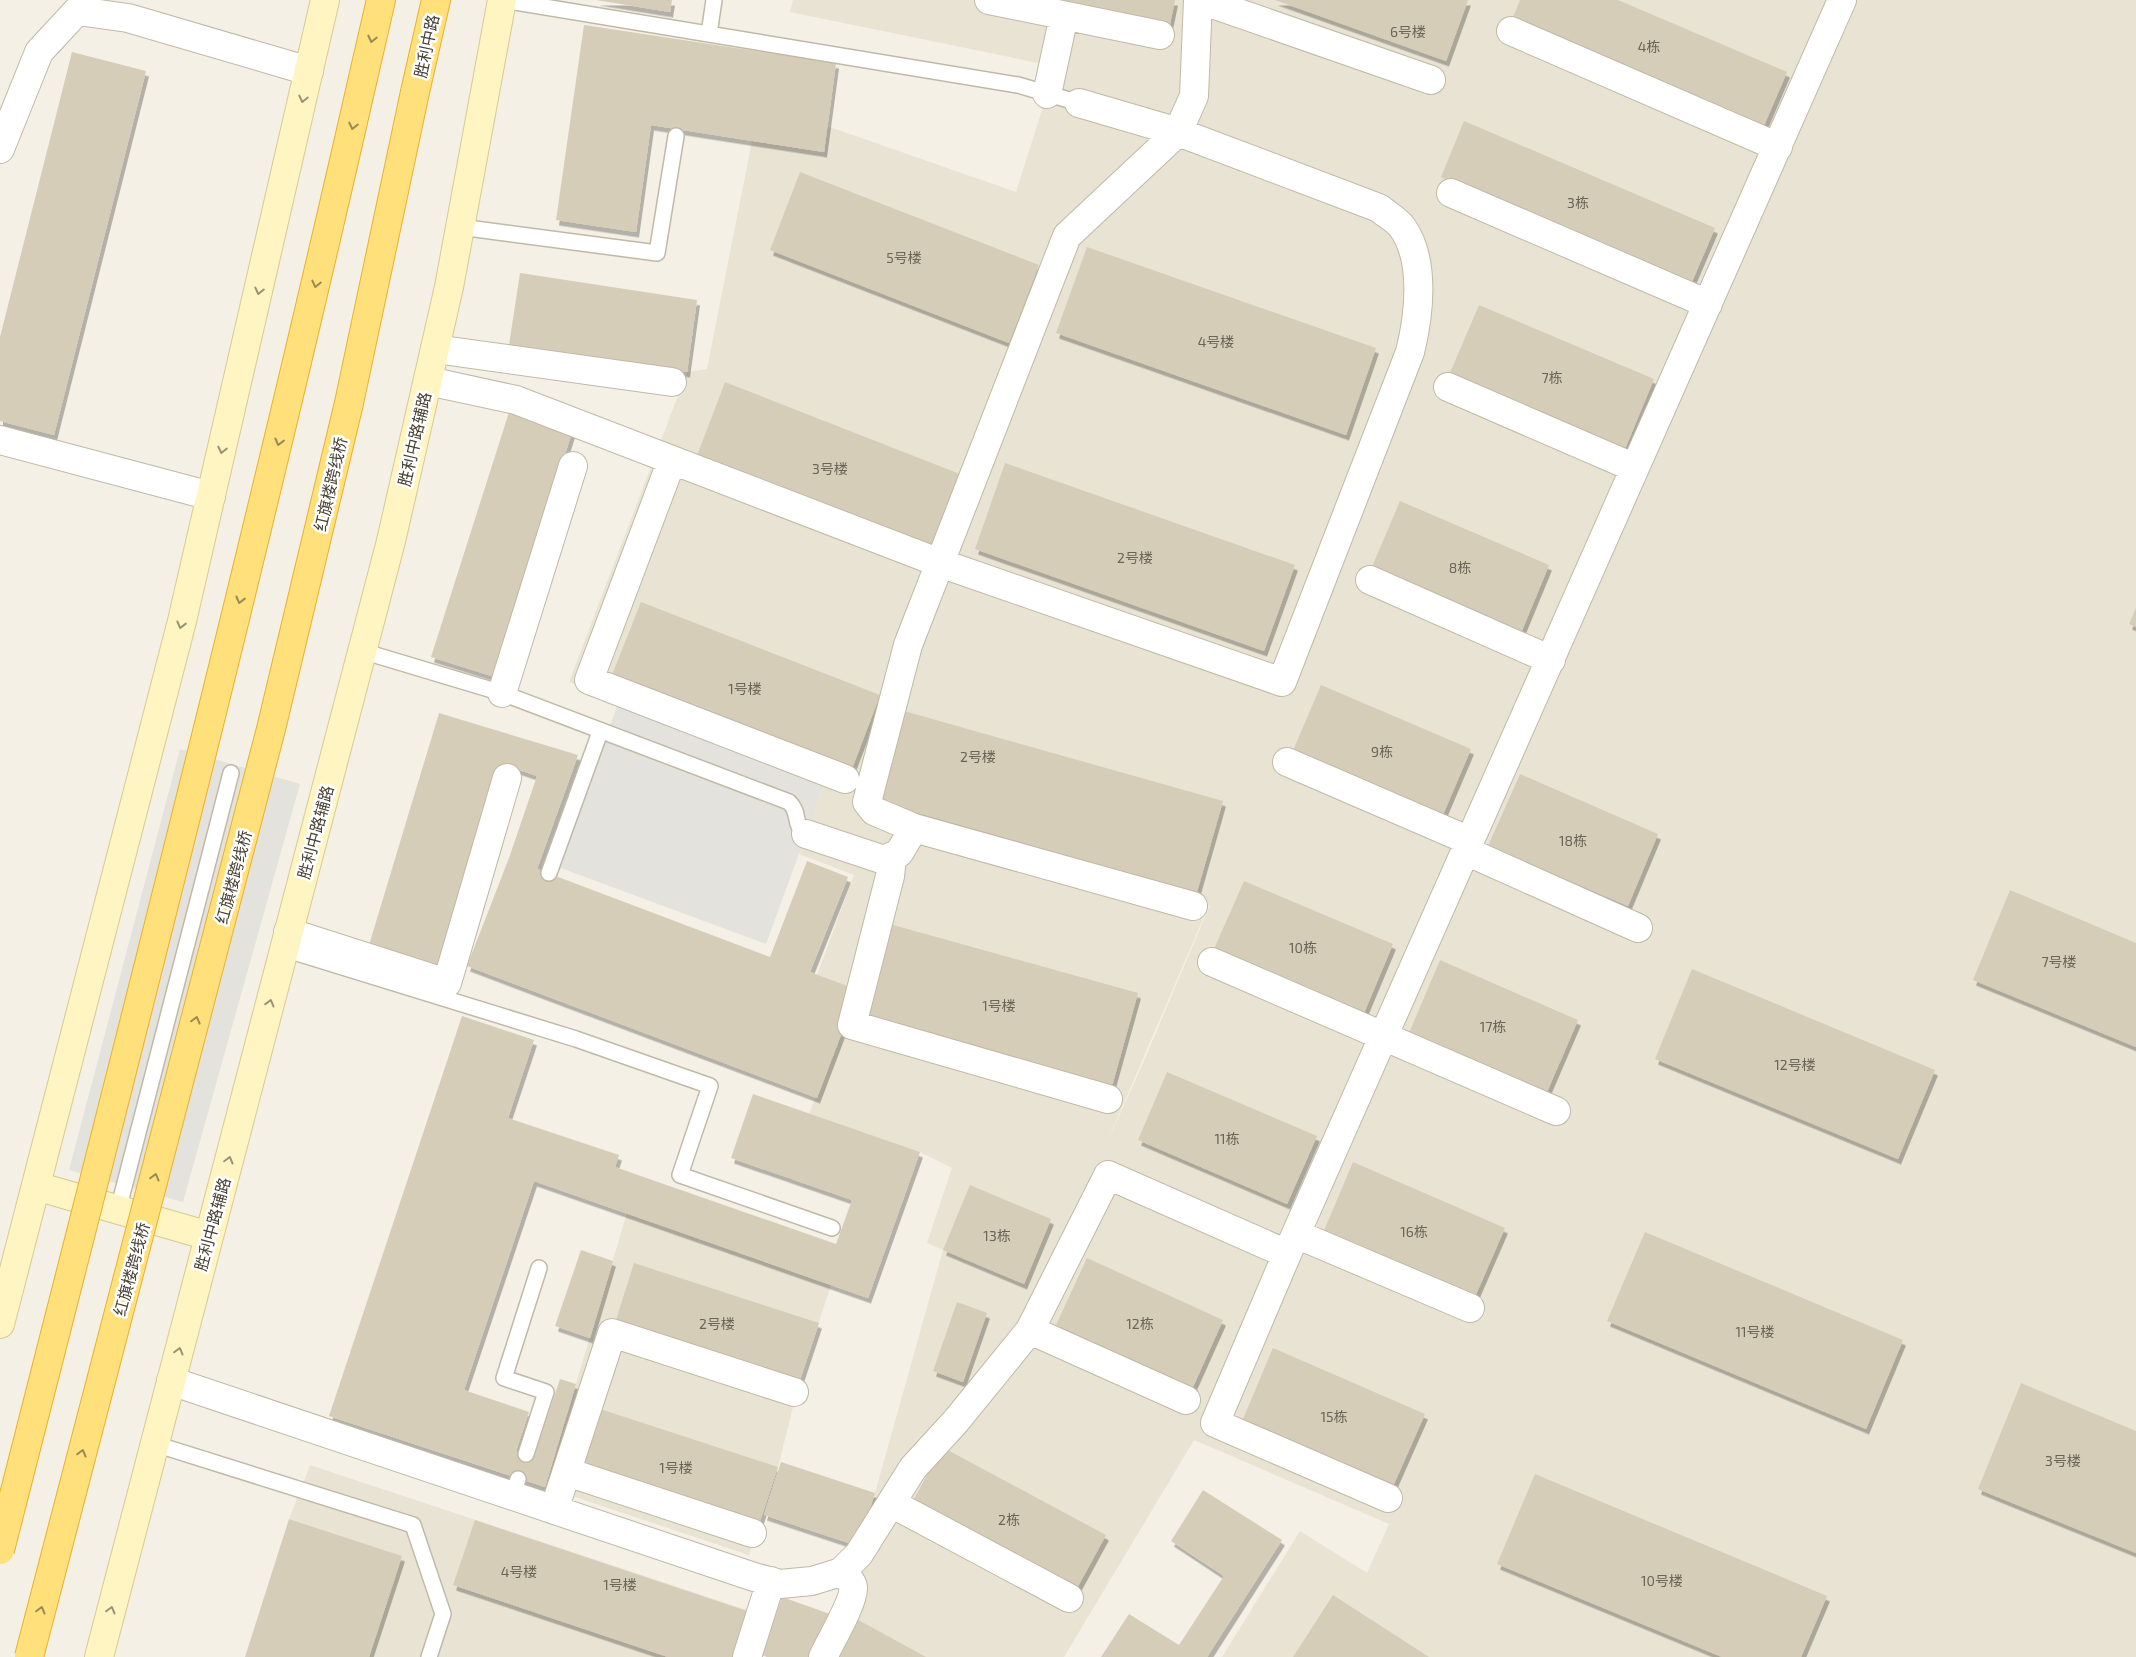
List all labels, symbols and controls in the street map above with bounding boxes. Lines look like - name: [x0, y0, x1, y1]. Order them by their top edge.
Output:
- street label: 胜利中路: [410, 13, 442, 79]
- house number: 6号楼: [1390, 23, 1426, 40]
- one-way arrow: [367, 35, 378, 43]
- house number: 4栋: [1638, 38, 1660, 55]
- one-way arrow: [298, 94, 309, 103]
- one-way arrow: [348, 121, 359, 130]
- house number: 3栋: [1567, 194, 1589, 211]
- house number: 5号楼: [886, 249, 922, 266]
- one-way arrow: [311, 280, 322, 288]
- one-way arrow: [255, 287, 265, 296]
- house number: 4号楼: [1198, 333, 1234, 350]
- house number: 7栋: [1541, 369, 1563, 386]
- street label: 胜利中路辅路: [394, 390, 434, 488]
- street label: 红旗楼跨线桥: [310, 435, 350, 533]
- one-way arrow: [274, 438, 285, 447]
- one-way arrow: [217, 445, 228, 454]
- house number: 3号楼: [812, 460, 848, 477]
- house number: 2号楼: [1117, 549, 1153, 566]
- house number: 8栋: [1449, 559, 1471, 576]
- one-way arrow: [235, 595, 246, 604]
- one-way arrow: [176, 620, 187, 629]
- house number: 1号楼: [728, 680, 762, 697]
- house number: 9栋: [1371, 743, 1393, 760]
- house number: 2号楼: [960, 748, 996, 765]
- street label: 胜利中路辅路: [293, 783, 337, 881]
- street label: 红旗楼跨线桥: [211, 828, 255, 926]
- house number: 18栋: [1559, 832, 1587, 849]
- house number: 10栋: [1289, 939, 1317, 956]
- house number: 7号楼: [2041, 953, 2077, 970]
- house number: 1号楼: [982, 997, 1016, 1014]
- one-way arrow: [264, 998, 275, 1007]
- one-way arrow: [190, 1016, 200, 1024]
- house number: 17栋: [1480, 1018, 1506, 1035]
- house number: 12号楼: [1774, 1056, 1816, 1073]
- house number: 11栋: [1214, 1130, 1240, 1147]
- one-way arrow: [223, 1156, 234, 1164]
- one-way arrow: [149, 1173, 159, 1182]
- street label: 胜利中路辅路: [190, 1175, 234, 1273]
- street label: 红旗楼跨线桥: [109, 1220, 153, 1318]
- house number: 16栋: [1400, 1223, 1428, 1240]
- house number: 13栋: [983, 1227, 1011, 1244]
- house number: 2号楼: [699, 1315, 735, 1332]
- house number: 12栋: [1126, 1315, 1154, 1332]
- house number: 11号楼: [1735, 1323, 1775, 1340]
- one-way arrow: [173, 1347, 184, 1355]
- house number: 15栋: [1320, 1408, 1348, 1425]
- one-way arrow: [77, 1449, 87, 1457]
- house number: 3号楼: [2045, 1452, 2081, 1469]
- house number: 1号楼: [659, 1459, 693, 1476]
- house number: 2栋: [998, 1511, 1020, 1528]
- house number: 4号楼: [501, 1563, 537, 1580]
- house number: 10号楼: [1641, 1572, 1683, 1589]
- house number: 1号楼: [603, 1576, 637, 1593]
- one-way arrow: [35, 1605, 46, 1614]
- one-way arrow: [106, 1606, 116, 1614]

